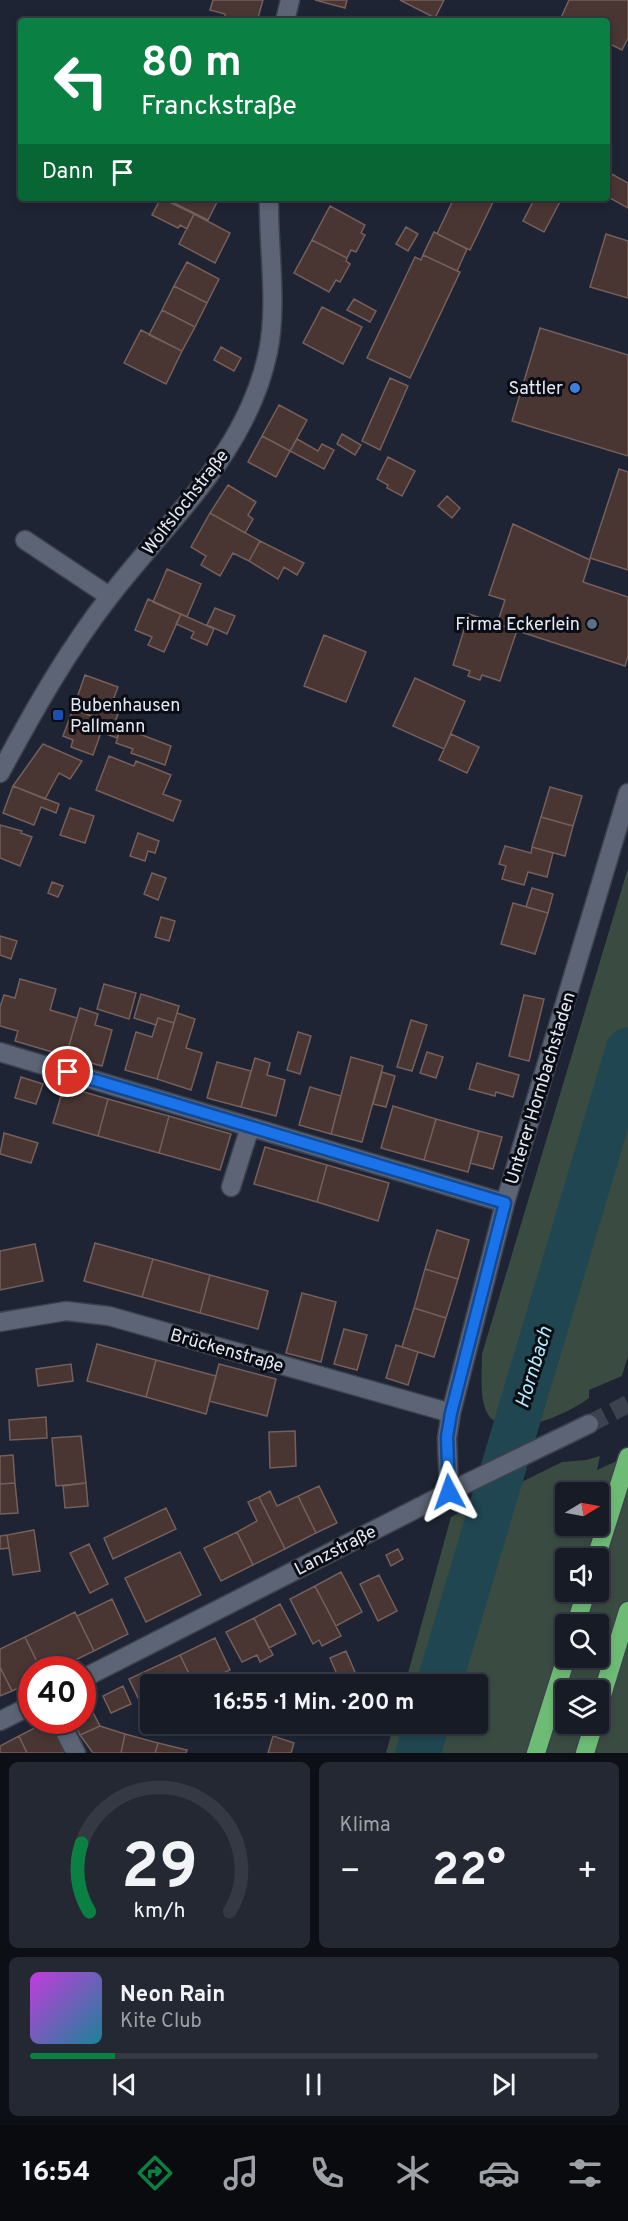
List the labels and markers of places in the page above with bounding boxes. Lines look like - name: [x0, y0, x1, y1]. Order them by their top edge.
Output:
- place label: Sattler: [508, 378, 563, 401]
- marker: Sattler: [568, 381, 582, 395]
- place label: Firma Eckerlein: [455, 614, 580, 637]
- marker: Firma Eckerlein: [585, 617, 599, 631]
- place label: Bubenhausen Pallmann: [70, 695, 180, 739]
- marker: Bubenhausen Pallmann: [51, 708, 65, 722]
- pin: [42, 1046, 93, 1097]

